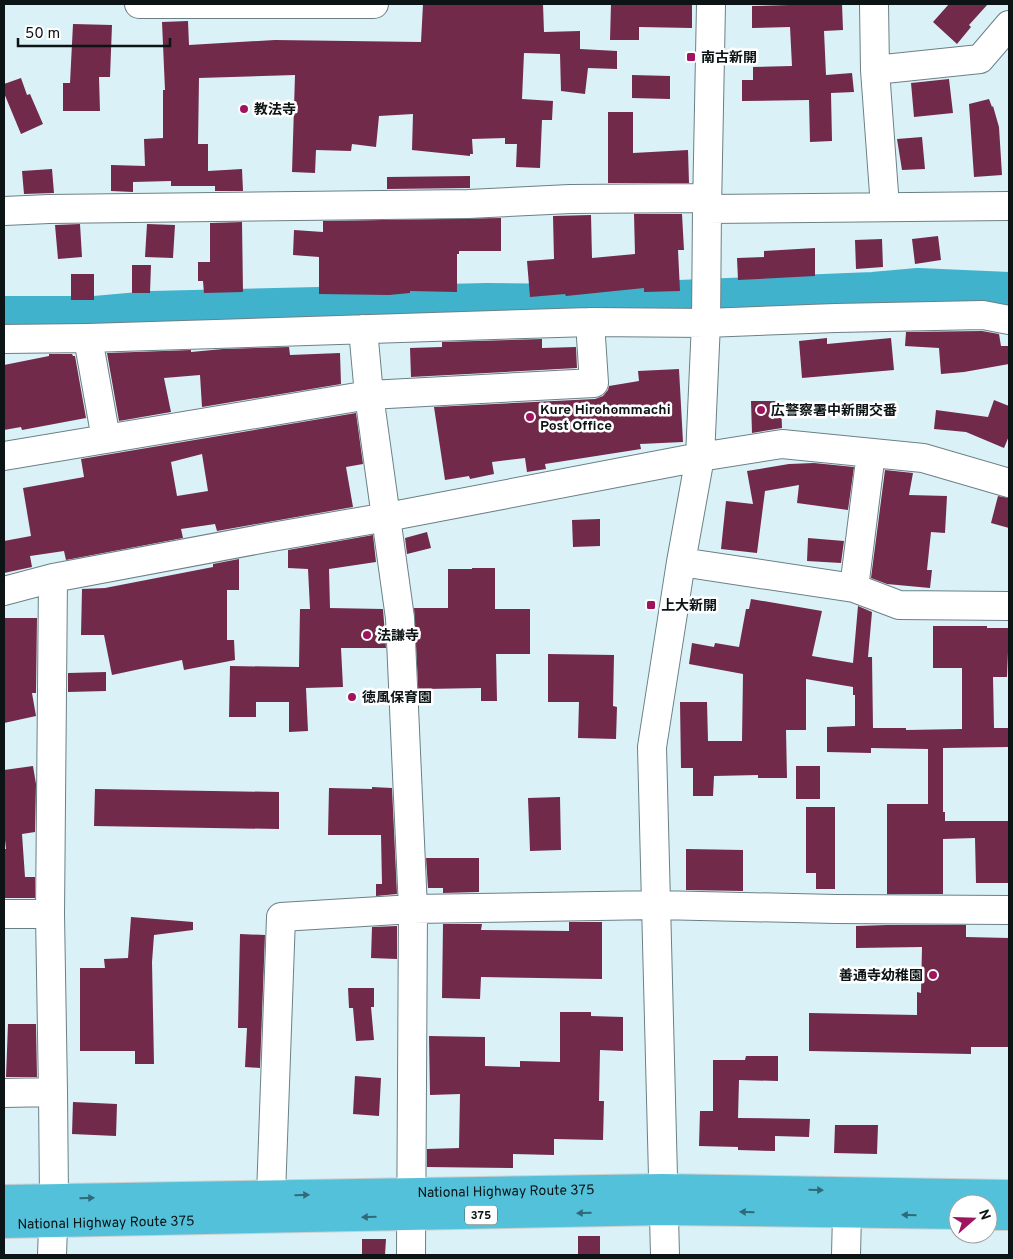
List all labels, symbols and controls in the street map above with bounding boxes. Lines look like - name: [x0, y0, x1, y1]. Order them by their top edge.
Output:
- scale bar: [18, 15, 170, 47]
- text: 50 m: [25, 25, 60, 44]
- place label: 南古新開: [701, 50, 757, 67]
- marker: 南古新開: [685, 51, 697, 63]
- place label: 教法寺: [254, 102, 296, 119]
- marker: 教法寺: [238, 103, 250, 115]
- place label: Kure Hirohommachi Post Office: [540, 402, 671, 435]
- place label: 広警察署中新開交番: [771, 403, 897, 420]
- marker: 広警察署中新開交番: [755, 404, 767, 416]
- marker: Kure Hirohommachi Post Office: [524, 411, 536, 423]
- place label: 上大新開: [661, 598, 717, 615]
- marker: 上大新開: [645, 599, 657, 611]
- place label: 法謙寺: [377, 628, 419, 645]
- marker: 法謙寺: [361, 629, 373, 641]
- place label: 徳風保育園: [362, 690, 432, 707]
- marker: 徳風保育園: [346, 691, 358, 703]
- place label: 善通寺幼稚園: [839, 967, 923, 985]
- marker: 善通寺幼稚園: [927, 969, 939, 981]
- street label: National Highway Route 375: [417, 1182, 595, 1202]
- one-way arrow: [808, 1186, 824, 1194]
- one-way arrow: [295, 1191, 311, 1199]
- one-way arrow: [80, 1194, 96, 1202]
- north arrow: [948, 1194, 998, 1244]
- road number: 375: [465, 1206, 497, 1224]
- text: N: [974, 1207, 994, 1223]
- one-way arrow: [739, 1208, 755, 1216]
- one-way arrow: [576, 1209, 592, 1217]
- one-way arrow: [901, 1210, 917, 1218]
- street label: National Highway Route 375: [17, 1213, 195, 1234]
- one-way arrow: [361, 1213, 377, 1221]

